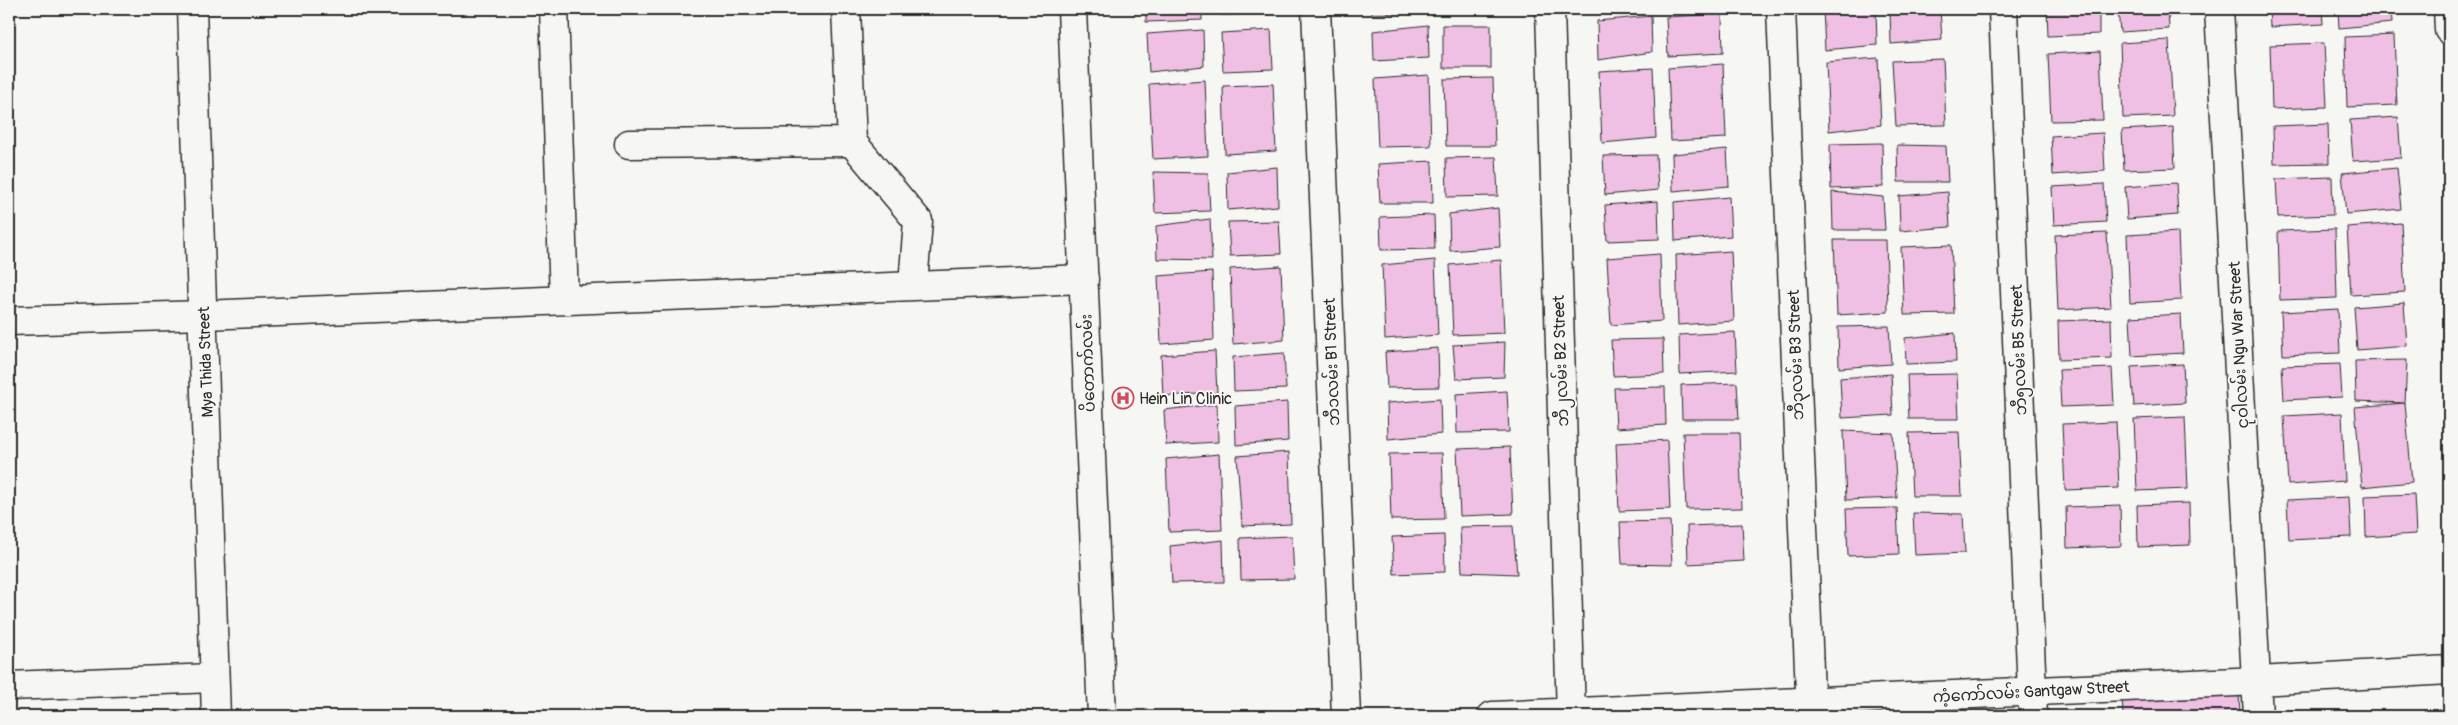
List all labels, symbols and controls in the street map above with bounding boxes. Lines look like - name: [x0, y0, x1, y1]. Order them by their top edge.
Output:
- street label: ငုဝါလမ်း Ngu War Street: [2223, 260, 2257, 429]
- street label: ဘီ၅လမ်း B5 Street: [2005, 283, 2034, 416]
- street label: ဘီ၃လမ်း B3 Street: [1782, 289, 1811, 421]
- street label: ဘီ၂လမ်း B2 Street: [1547, 294, 1576, 427]
- street label: ဘီ၁လမ်း B1 Street: [1318, 297, 1344, 426]
- street label: Mya Thida Street: [194, 306, 218, 418]
- street label: ပိတောက်လမ်း: [1074, 313, 1100, 413]
- hospital icon: Hein Lin Clinic: [1111, 386, 1135, 410]
- place label: Hein Lin Clinic: [1139, 389, 1232, 409]
- street label: ကံ့ကော်လမ်း Gantgaw Street: [1932, 675, 2131, 707]

